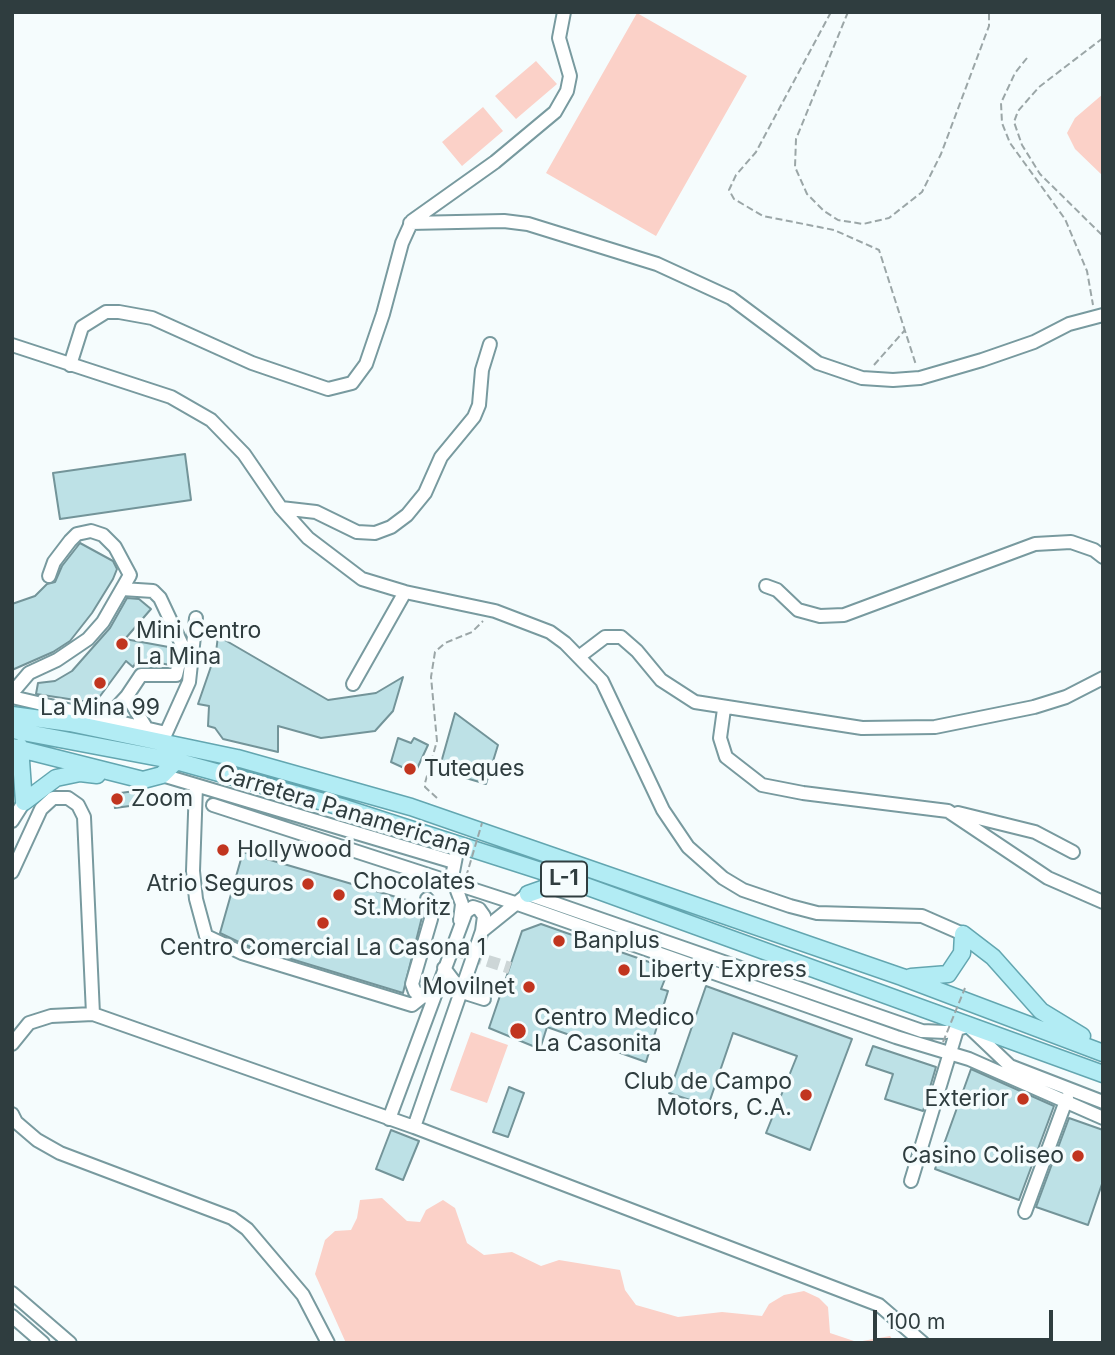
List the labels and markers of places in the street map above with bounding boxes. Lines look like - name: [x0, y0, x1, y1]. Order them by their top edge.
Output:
- place label: Mini Centro La Mina: [136, 617, 261, 671]
- marker: Mini Centro La Mina: [114, 636, 130, 652]
- marker: La Mina 99: [92, 675, 108, 691]
- place label: La Mina 99: [40, 694, 160, 722]
- place label: Tuteques: [424, 755, 525, 783]
- marker: Tuteques: [402, 761, 418, 777]
- place label: Zoom: [131, 785, 193, 813]
- marker: Zoom: [109, 791, 125, 807]
- place label: Hollywood: [237, 836, 352, 864]
- marker: Hollywood: [215, 842, 231, 858]
- place label: Chocolates St.Moritz: [353, 868, 475, 922]
- place label: Atrio Seguros: [146, 870, 294, 898]
- marker: Atrio Seguros: [300, 876, 316, 892]
- marker: Chocolates St.Moritz: [331, 887, 347, 903]
- marker: Centro Comercial La Casona 1: [315, 915, 331, 931]
- place label: Banplus: [573, 927, 660, 955]
- marker: Banplus: [551, 933, 567, 949]
- place label: Centro Comercial La Casona 1: [160, 934, 486, 962]
- place label: Liberty Express: [638, 956, 807, 984]
- marker: Liberty Express: [616, 962, 632, 978]
- place label: Movilnet: [422, 973, 515, 1001]
- marker: Movilnet: [521, 979, 537, 995]
- place label: Centro Medico La Casonita: [534, 1004, 695, 1058]
- marker: Centro Medico La Casonita: [508, 1021, 528, 1041]
- place label: Club de Campo Motors, C.A.: [624, 1068, 792, 1122]
- place label: Exterior: [924, 1085, 1009, 1113]
- marker: Club de Campo Motors, C.A.: [798, 1087, 814, 1103]
- marker: Exterior: [1015, 1091, 1031, 1107]
- place label: Casino Coliseo: [902, 1142, 1064, 1170]
- marker: Casino Coliseo: [1070, 1148, 1086, 1164]

